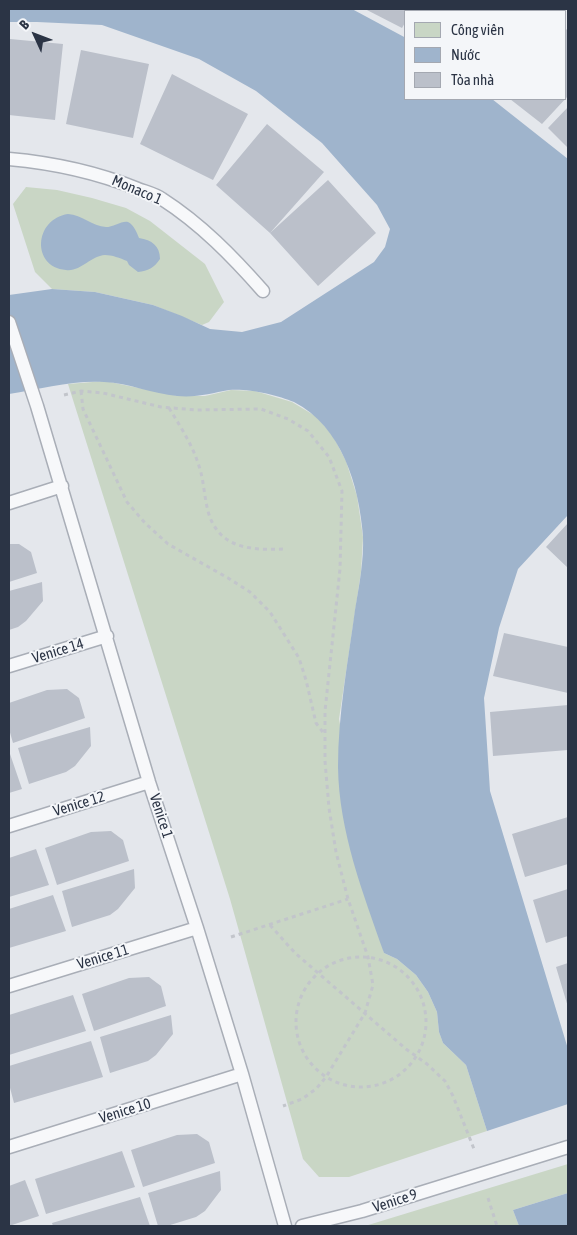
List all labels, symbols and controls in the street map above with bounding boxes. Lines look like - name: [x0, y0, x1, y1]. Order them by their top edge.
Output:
- north arrow: [10, 10, 60, 60]
- legend: [404, 10, 567, 100]
- text: B: [16, 17, 32, 33]
- text: Công viên: [451, 21, 504, 38]
- text: Nước: [451, 46, 480, 63]
- text: Tòa nhà: [451, 71, 494, 88]
- street label: Monaco 1: [109, 171, 165, 209]
- street label: Venice 14: [30, 635, 86, 667]
- street label: Venice 12: [51, 788, 107, 820]
- street label: Venice 1: [145, 791, 177, 841]
- street label: Venice 11: [75, 941, 131, 973]
- street label: Venice 10: [97, 1095, 153, 1127]
- street label: Venice 9: [370, 1185, 420, 1217]

